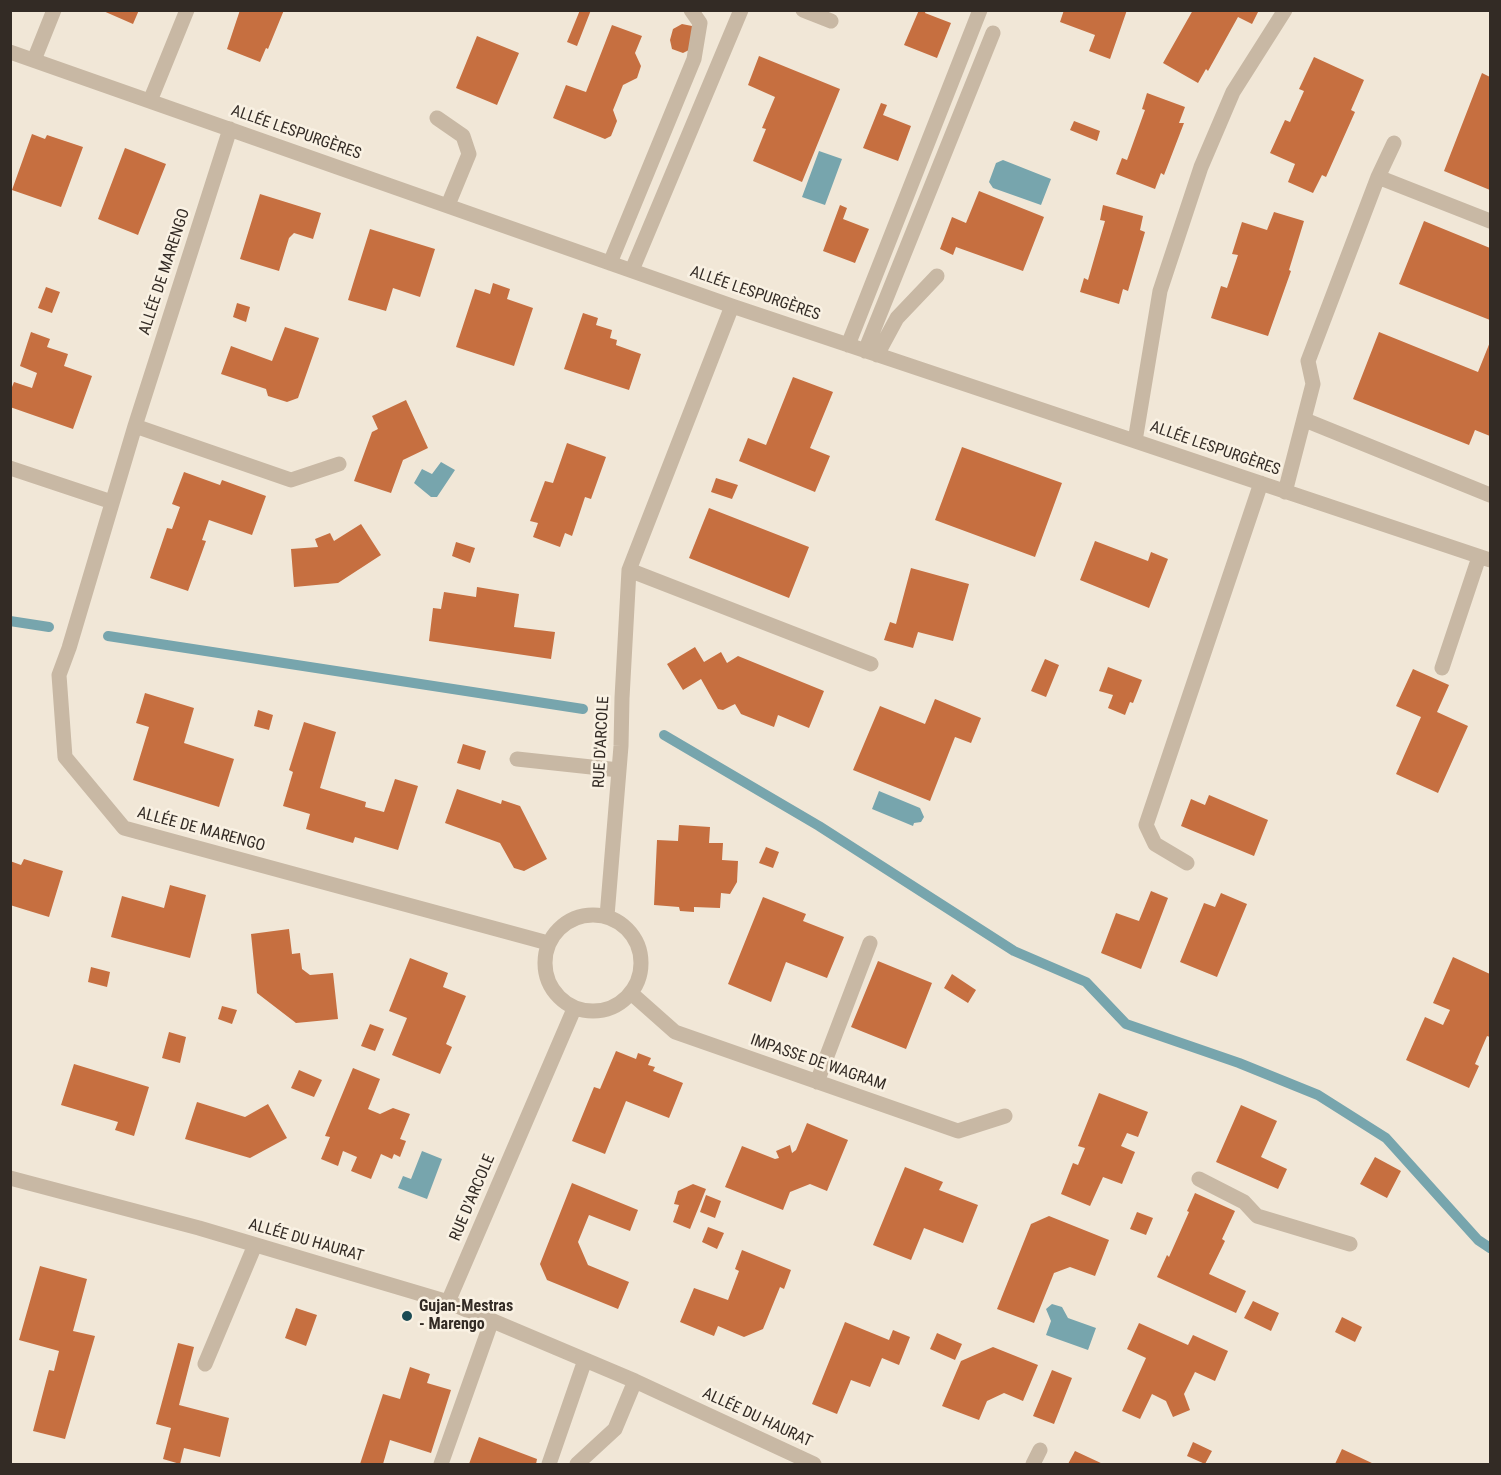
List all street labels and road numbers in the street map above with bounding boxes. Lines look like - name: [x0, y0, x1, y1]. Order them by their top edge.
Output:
- street label: ALLÉE LESPURGÈRES: [228, 102, 364, 164]
- street label: ALLÉE DE MARENGO: [136, 206, 194, 338]
- street label: ALLÉE LESPURGÈRES: [687, 263, 823, 325]
- street label: ALLÉE LESPURGÈRES: [1147, 418, 1283, 480]
- street label: RUE D'ARCOLE: [590, 696, 614, 788]
- street label: ALLÉE DE MARENGO: [135, 804, 267, 856]
- street label: IMPASSE DE WAGRAM: [748, 1031, 888, 1095]
- street label: RUE D'ARCOLE: [446, 1152, 500, 1244]
- street label: ALLÉE DU HAURAT: [246, 1215, 366, 1267]
- street label: ALLÉE DU HAURAT: [699, 1384, 815, 1452]

